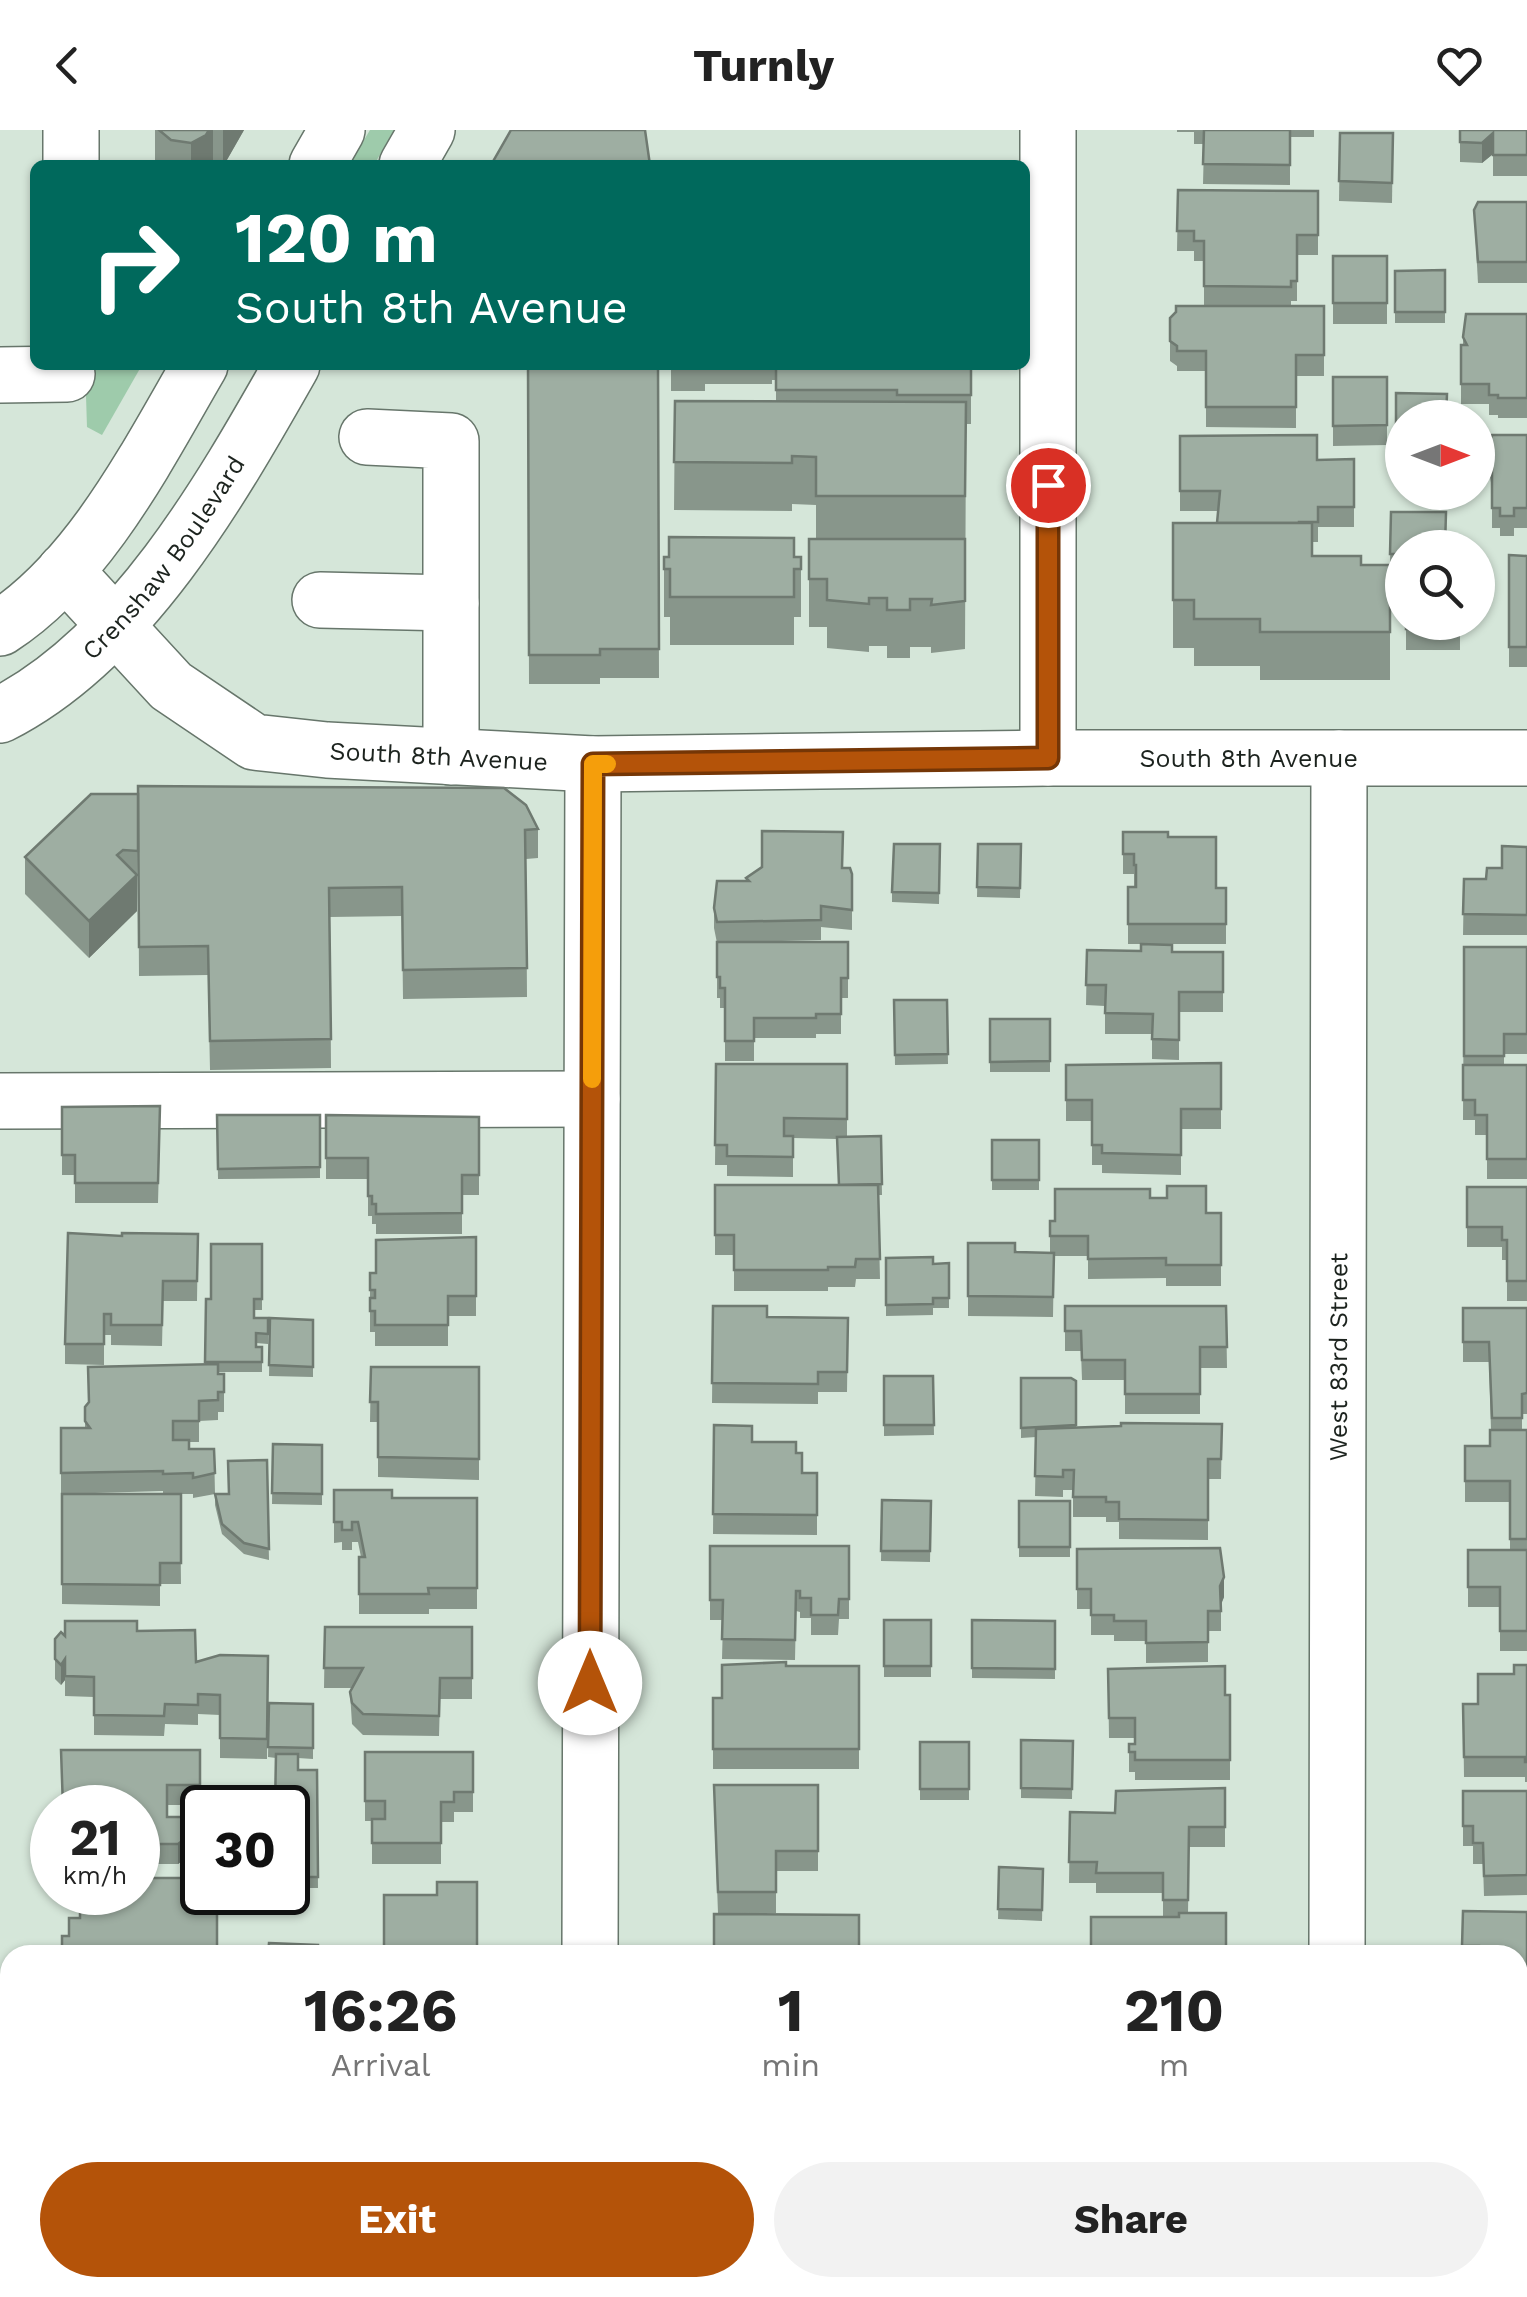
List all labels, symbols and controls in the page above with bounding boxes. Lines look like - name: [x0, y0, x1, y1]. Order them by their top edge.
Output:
- icon: back: [40, 38, 95, 93]
- icon: heart: [1432, 38, 1487, 93]
- text: Turnly: [693, 39, 834, 92]
- text: 120 m: [235, 197, 438, 279]
- icon: right: [70, 200, 200, 330]
- text: South 8th Avenue: [235, 281, 628, 334]
- north arrow: [1385, 400, 1495, 510]
- map controls: [1385, 400, 1495, 640]
- pin: [1006, 443, 1091, 528]
- street label: Crenshaw Boulevard: [76, 451, 251, 666]
- icon: arrive: [1021, 458, 1076, 513]
- button: search: [1385, 530, 1495, 640]
- street label: South 8th Avenue: [329, 736, 549, 777]
- street label: South 8th Avenue: [1139, 744, 1358, 773]
- street label: West 83rd Street: [1324, 1252, 1353, 1461]
- position arrow: [538, 1631, 642, 1735]
- speed limit sign: 30: [180, 1785, 310, 1915]
- text: 21: [69, 1808, 121, 1867]
- text: km/h: [63, 1861, 127, 1890]
- text: 16:26: [304, 1975, 457, 2046]
- text: 1: [778, 1975, 804, 2046]
- text: 210: [1124, 1975, 1224, 2046]
- text: Arrival: [331, 2046, 431, 2084]
- text: min: [761, 2046, 820, 2084]
- text: m: [1159, 2046, 1189, 2084]
- button: Exit: [40, 2162, 754, 2277]
- button: Share: [774, 2162, 1488, 2277]

